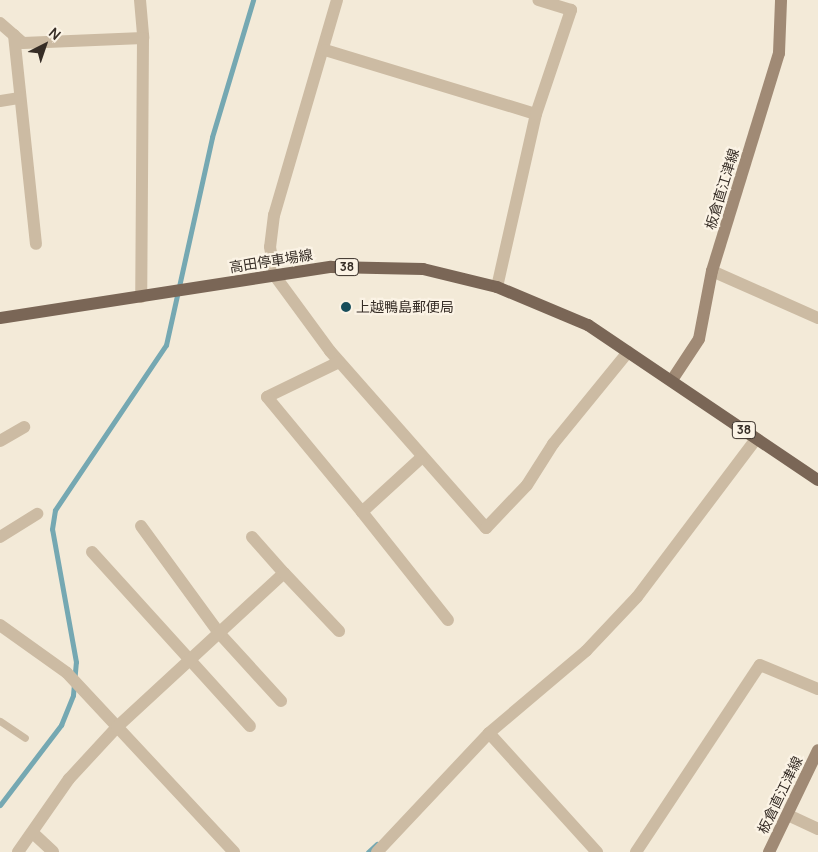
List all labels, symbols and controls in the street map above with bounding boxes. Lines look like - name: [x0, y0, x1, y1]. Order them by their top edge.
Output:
- north arrow: [20, 20, 70, 70]
- text: N: [45, 23, 65, 44]
- street label: 板倉直江津線: [702, 146, 742, 232]
- street label: 高田停車場線: [228, 246, 314, 276]
- road number: 38: [334, 258, 360, 276]
- place label: 上越鴨島郵便局: [356, 299, 454, 315]
- marker: 上越鴨島郵便局: [340, 301, 352, 313]
- road number: 38: [732, 420, 756, 440]
- street label: 板倉直江津線: [754, 754, 806, 836]

